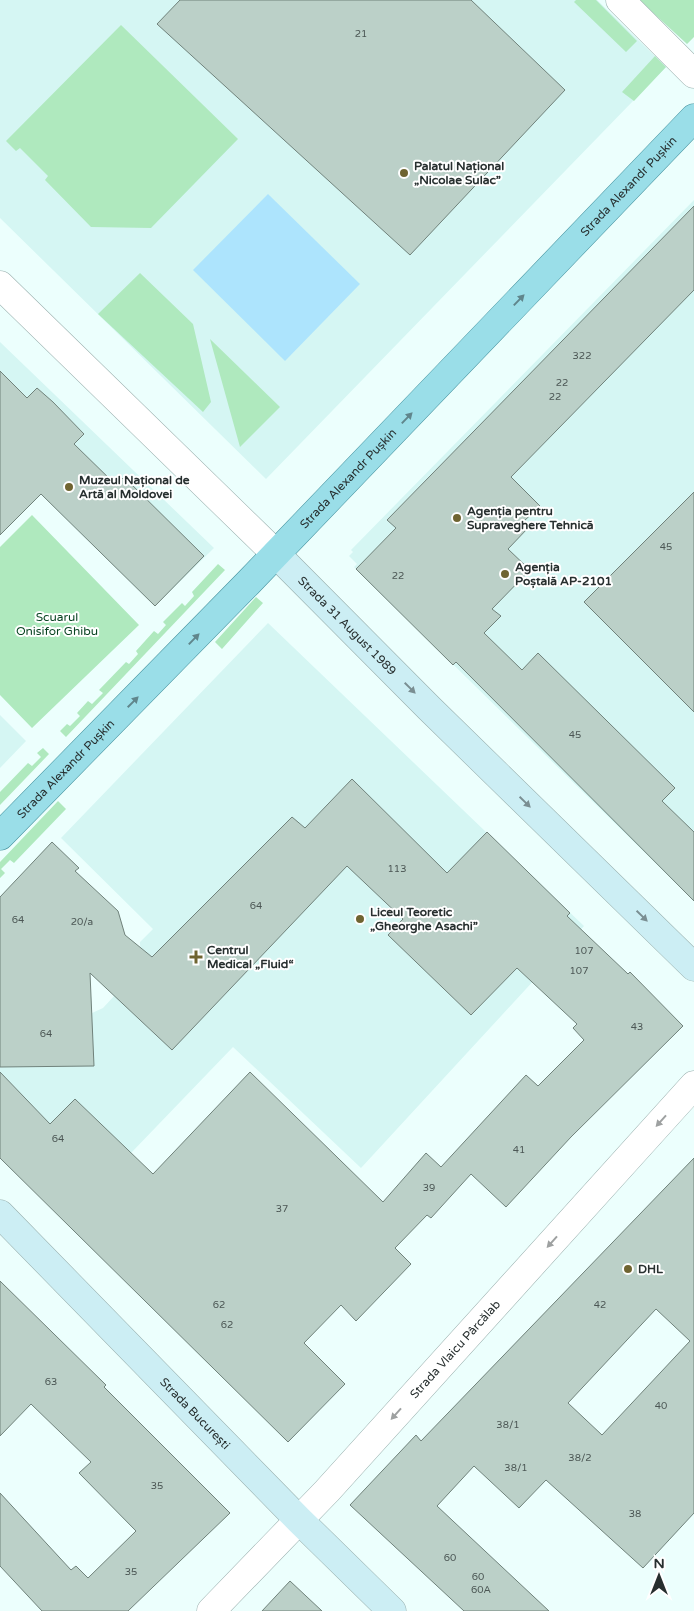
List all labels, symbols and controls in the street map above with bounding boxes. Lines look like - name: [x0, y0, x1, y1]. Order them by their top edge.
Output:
- house number: 21: [355, 28, 367, 40]
- street label: Strada Alexandr Pușkin: [577, 133, 680, 239]
- place label: Palatul Național „Nicolae Sulac”: [414, 159, 504, 187]
- marker: Palatul Național „Nicolae Sulac”: [398, 167, 410, 179]
- one-way arrow: [513, 295, 525, 307]
- house number: 322: [573, 350, 591, 362]
- house number: 22: [556, 377, 568, 389]
- house number: 22: [549, 391, 561, 403]
- one-way arrow: [401, 412, 413, 424]
- street label: Strada Alexandr Pușkin: [297, 426, 399, 531]
- place label: Muzeul Național de Artă al Moldovei: [79, 473, 190, 501]
- marker: Muzeul Național de Artă al Moldovei: [63, 481, 75, 493]
- place label: Agenția pentru Supraveghere Tehnică: [467, 504, 594, 533]
- marker: Agenția pentru Supraveghere Tehnică: [451, 512, 463, 524]
- house number: 45: [660, 541, 672, 553]
- place label: Agenția Poștală AP-2101: [515, 560, 612, 589]
- marker: Agenția Poștală AP-2101: [499, 568, 511, 580]
- house number: 22: [392, 570, 404, 582]
- street label: Strada 31 August 1989: [295, 573, 399, 678]
- park label: Scuarul Onisifor Ghibu: [16, 610, 98, 638]
- one-way arrow: [188, 633, 200, 645]
- one-way arrow: [403, 682, 415, 694]
- one-way arrow: [127, 696, 139, 708]
- street label: Strada Alexandr Pușkin: [14, 716, 117, 821]
- house number: 45: [569, 729, 581, 741]
- one-way arrow: [519, 796, 531, 808]
- house number: 113: [388, 863, 406, 875]
- house number: 64: [250, 900, 262, 912]
- place label: Liceul Teoretic „Gheorghe Asachi”: [370, 905, 478, 934]
- one-way arrow: [635, 909, 647, 921]
- marker: Liceul Teoretic „Gheorghe Asachi”: [354, 913, 366, 925]
- house number: 64: [12, 914, 24, 926]
- house number: 20/a: [71, 916, 93, 928]
- place label: Centrul Medical „Fluid“: [207, 943, 294, 971]
- house number: 107: [575, 945, 593, 957]
- marker: Centrul Medical „Fluid“: [189, 950, 203, 964]
- house number: 107: [570, 965, 588, 977]
- house number: 43: [631, 1021, 643, 1033]
- house number: 64: [40, 1028, 52, 1040]
- one-way arrow: [655, 1115, 667, 1127]
- house number: 64: [52, 1133, 64, 1145]
- house number: 41: [513, 1144, 525, 1156]
- house number: 39: [423, 1182, 435, 1194]
- house number: 37: [276, 1203, 288, 1215]
- one-way arrow: [546, 1235, 558, 1247]
- place label: DHL: [638, 1262, 663, 1276]
- marker: DHL: [622, 1263, 634, 1275]
- street label: Strada Vlaicu Pârcălab: [407, 1297, 503, 1401]
- house number: 62: [213, 1299, 225, 1311]
- house number: 42: [594, 1299, 606, 1311]
- house number: 62: [221, 1319, 233, 1331]
- street label: Strada București: [157, 1375, 233, 1452]
- house number: 63: [45, 1376, 57, 1388]
- house number: 40: [655, 1400, 667, 1412]
- one-way arrow: [391, 1408, 402, 1421]
- house number: 38/1: [496, 1419, 520, 1431]
- house number: 38/2: [568, 1452, 592, 1464]
- house number: 38/1: [504, 1462, 528, 1474]
- house number: 35: [151, 1480, 163, 1492]
- house number: 38: [629, 1508, 641, 1520]
- north arrow: [634, 1551, 684, 1601]
- house number: 60: [444, 1552, 456, 1564]
- text: N: [653, 1555, 665, 1572]
- house number: 35: [125, 1566, 137, 1578]
- house number: 60: [472, 1571, 484, 1583]
- house number: 60A: [471, 1584, 491, 1596]

